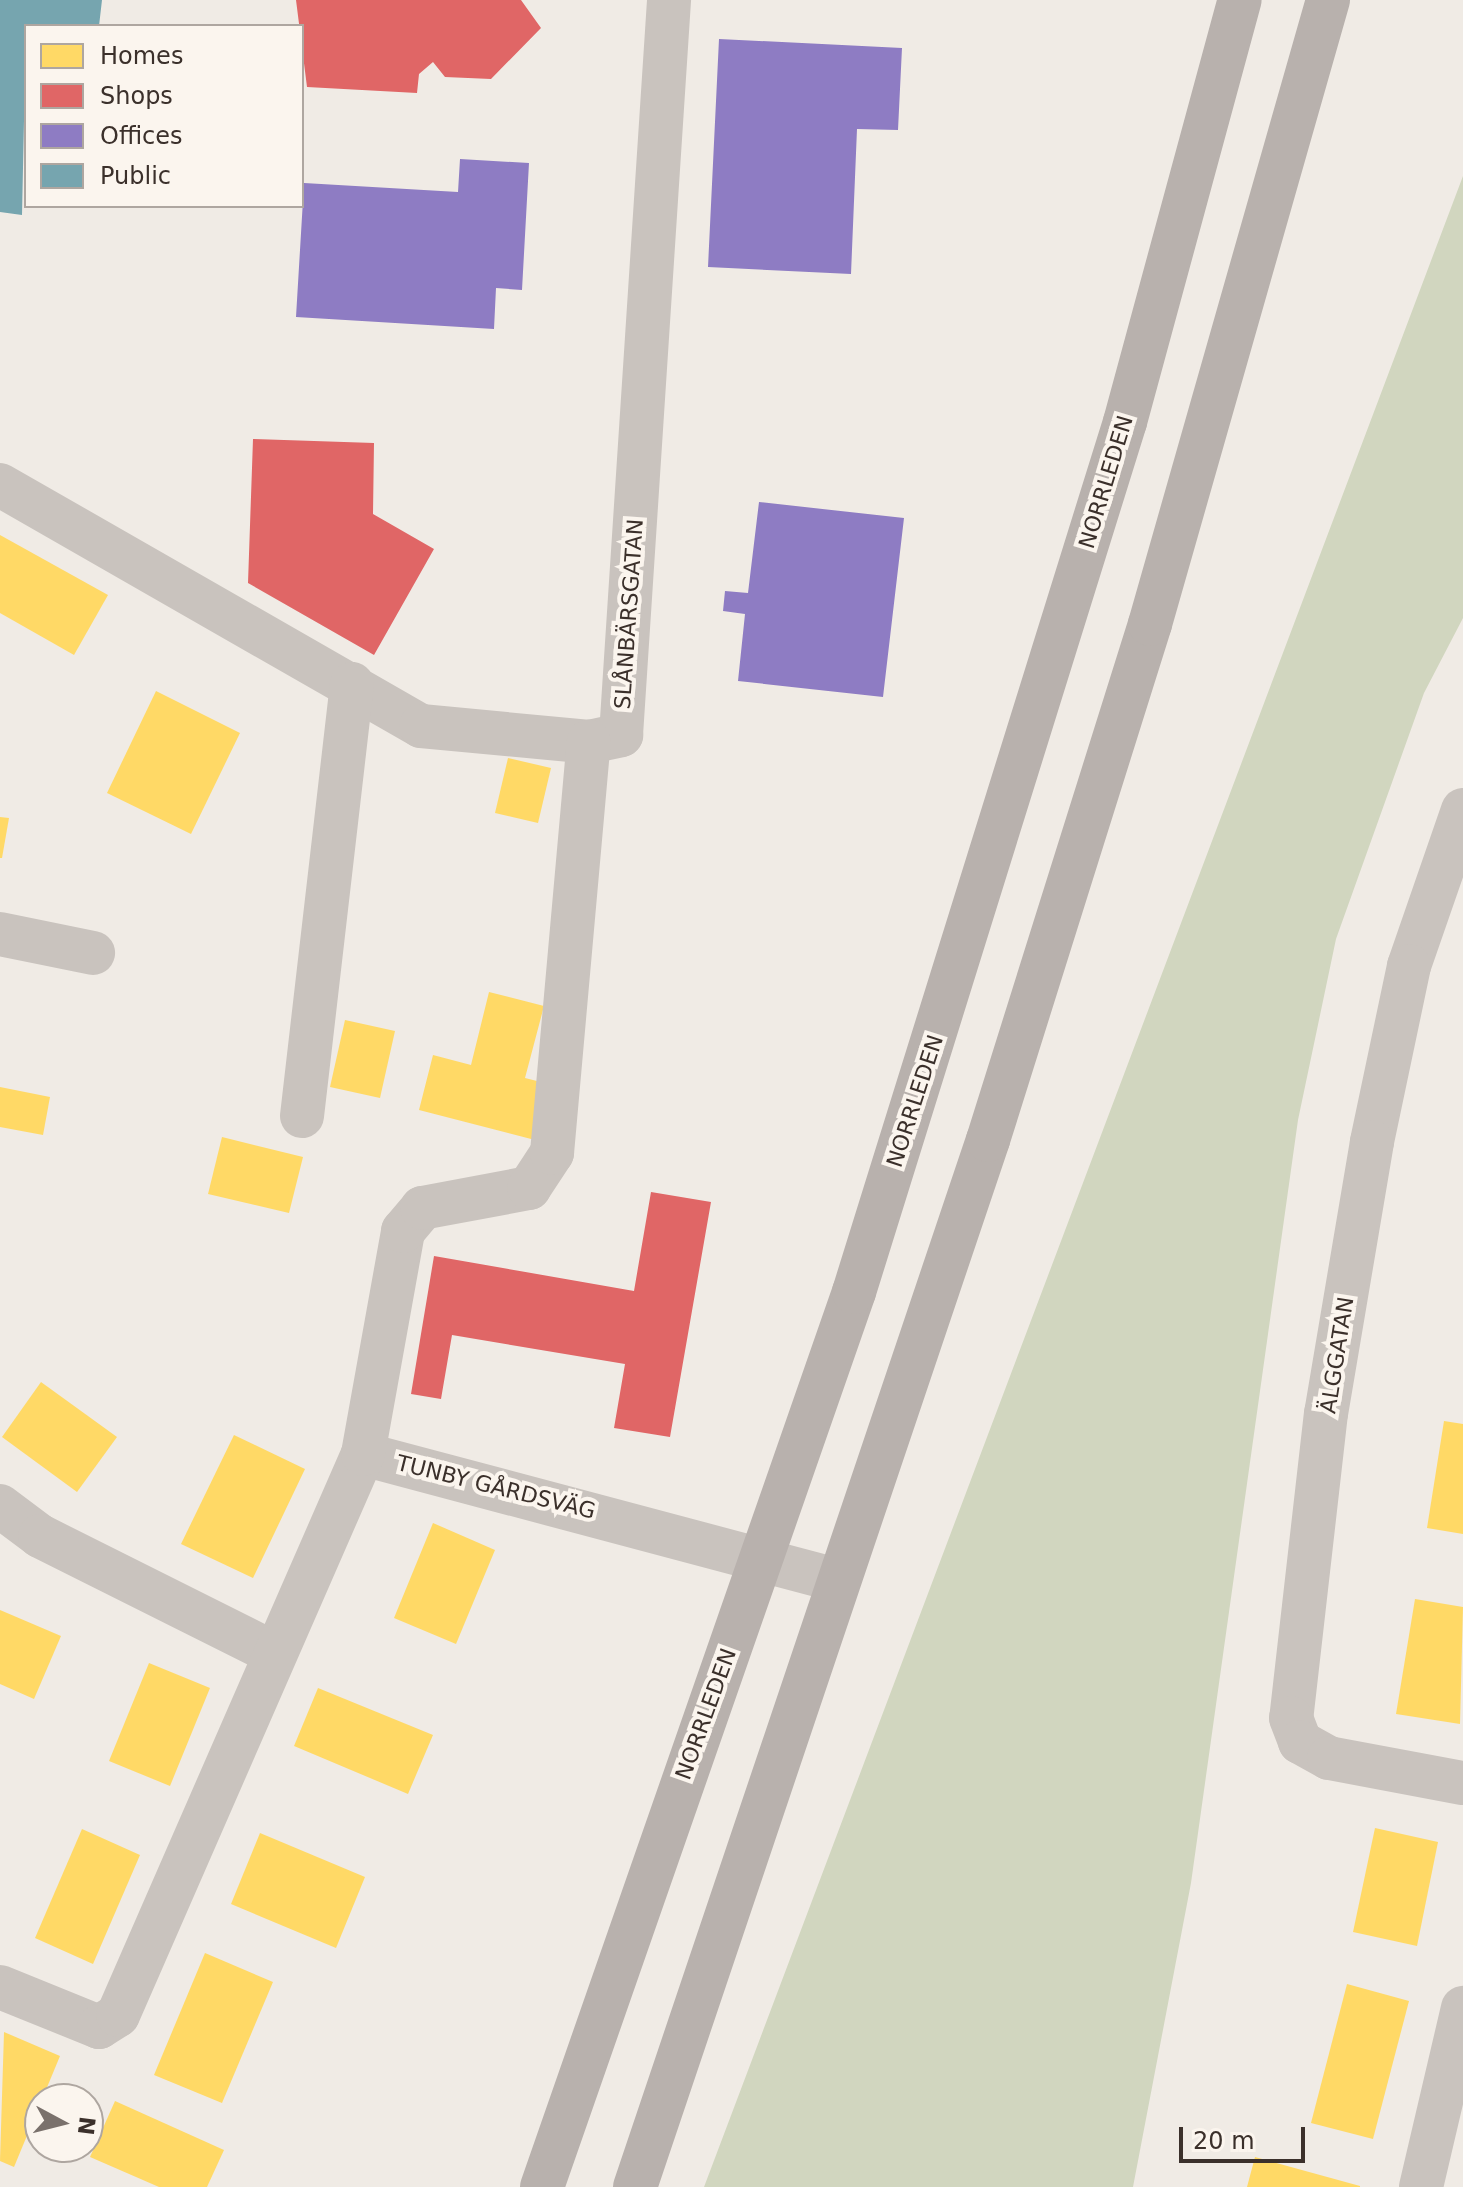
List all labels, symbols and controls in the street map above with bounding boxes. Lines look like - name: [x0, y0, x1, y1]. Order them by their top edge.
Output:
- legend: [24, 24, 304, 208]
- text: Homes: [100, 42, 183, 70]
- text: Shops: [100, 82, 173, 110]
- text: Offices: [100, 122, 183, 150]
- text: Public: [100, 162, 171, 190]
- street label: NORRLEDEN: [1073, 412, 1139, 552]
- street label: SLÅNBÄRSGATAN: [609, 518, 649, 710]
- street label: NORRLEDEN: [881, 1031, 949, 1171]
- street label: ÄLGGATAN: [1315, 1295, 1359, 1415]
- street label: TUNBY GÅRDSVÄG: [394, 1450, 598, 1524]
- street label: NORRLEDEN: [670, 1645, 742, 1783]
- north arrow: [24, 2083, 104, 2163]
- scale bar: [1183, 2111, 1309, 2161]
- text: N: [73, 2115, 100, 2136]
- text: 20 m: [1193, 2127, 1255, 2155]

